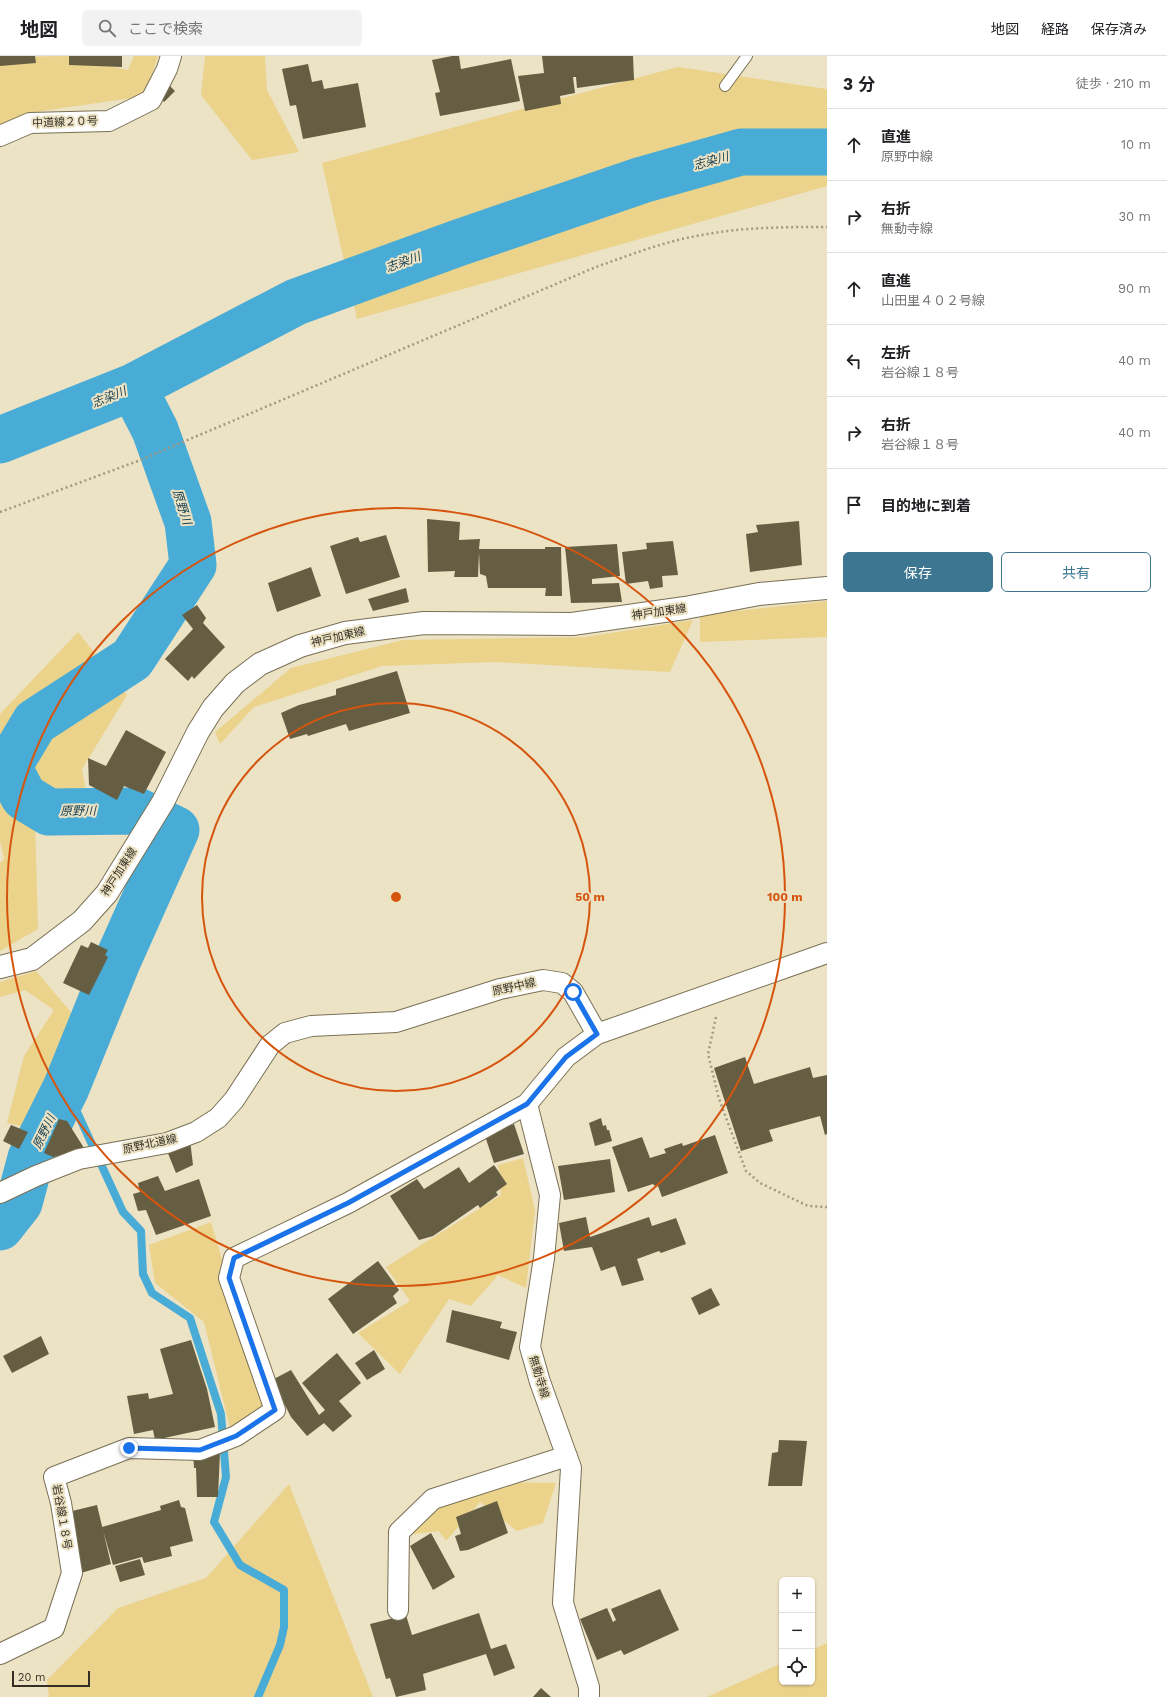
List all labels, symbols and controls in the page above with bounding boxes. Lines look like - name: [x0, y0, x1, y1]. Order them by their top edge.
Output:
- search box: [82, 10, 362, 46]
- icon: search: [96, 17, 118, 39]
- text: 地図: [20, 18, 58, 41]
- text: ここで検索: [128, 20, 203, 38]
- text: 地図: [991, 21, 1019, 37]
- text: 経路: [1041, 21, 1069, 37]
- text: 保存済み: [1091, 21, 1147, 37]
- text: 3 分: [843, 74, 875, 94]
- text: 徒歩 · 210 m: [1076, 76, 1151, 91]
- street label: 中道線２０号: [32, 114, 98, 130]
- text: 直進: [881, 128, 911, 146]
- icon: ahead: [843, 134, 865, 156]
- text: 10 m: [1121, 137, 1151, 152]
- water label: 志染川: [692, 149, 732, 173]
- text: 原野中線: [881, 149, 933, 164]
- text: 右折: [881, 200, 911, 218]
- icon: right: [843, 206, 865, 228]
- text: 30 m: [1119, 209, 1151, 224]
- text: 無動寺線: [881, 221, 933, 236]
- water label: 志染川: [384, 249, 424, 275]
- text: 直進: [881, 272, 911, 290]
- icon: ahead: [843, 278, 865, 300]
- text: 90 m: [1118, 281, 1151, 296]
- text: 山田里４０２号線: [881, 293, 985, 308]
- text: 左折: [881, 344, 911, 362]
- icon: left: [843, 350, 865, 372]
- text: 40 m: [1118, 353, 1151, 368]
- text: 岩谷線１８号: [881, 365, 959, 380]
- water label: 志染川: [90, 383, 130, 410]
- text: 右折: [881, 416, 911, 434]
- icon: right: [843, 422, 865, 444]
- text: 40 m: [1118, 425, 1151, 440]
- text: 岩谷線１８号: [881, 437, 959, 452]
- water label: 原野川: [170, 488, 195, 528]
- icon: arrive: [843, 494, 865, 516]
- text: 目的地に到着: [881, 497, 971, 515]
- button: 保存: [843, 552, 993, 592]
- button: 共有: [1001, 552, 1151, 592]
- street label: 神戸加東線: [631, 602, 687, 622]
- street label: 神戸加東線: [310, 624, 366, 650]
- water label: 原野川: [60, 804, 98, 818]
- street label: 神戸加東線: [99, 845, 139, 899]
- centre of rings: [389, 890, 403, 904]
- text: 50 m: [575, 890, 605, 904]
- text: 100 m: [767, 890, 803, 904]
- street label: 原野中線: [491, 976, 537, 998]
- route start: [564, 983, 582, 1001]
- water label: 原野川: [30, 1111, 59, 1151]
- street label: 原野北道線: [122, 1132, 178, 1156]
- street label: 無動寺線: [526, 1354, 552, 1400]
- route end: [120, 1439, 138, 1457]
- street label: 岩谷線１８号: [50, 1483, 74, 1551]
- map controls: [779, 1577, 815, 1685]
- button: +: [779, 1577, 815, 1613]
- button: −: [779, 1613, 815, 1649]
- button: locate: [779, 1649, 815, 1685]
- scale bar: [12, 1669, 90, 1688]
- text: 20 m: [18, 1671, 46, 1684]

